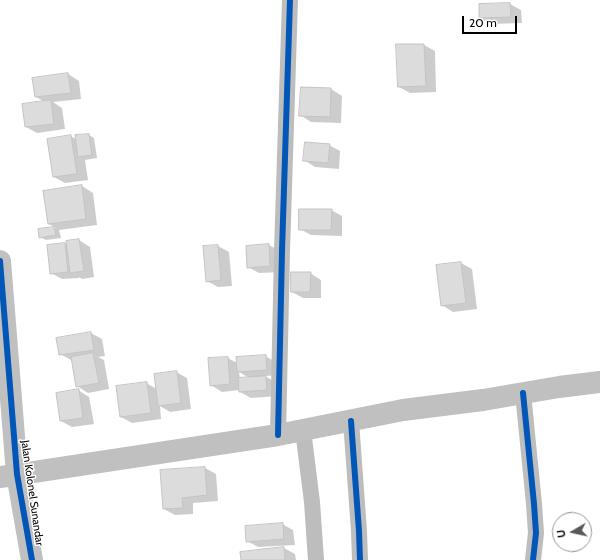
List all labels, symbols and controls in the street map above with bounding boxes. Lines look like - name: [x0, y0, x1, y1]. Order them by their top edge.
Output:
- scale bar: [464, 8, 519, 34]
- text: 20 m: [469, 15, 497, 30]
- street label: Jalan Kolonel Sunandar: [18, 439, 46, 547]
- north arrow: [552, 512, 592, 552]
- text: U: [554, 529, 569, 539]

